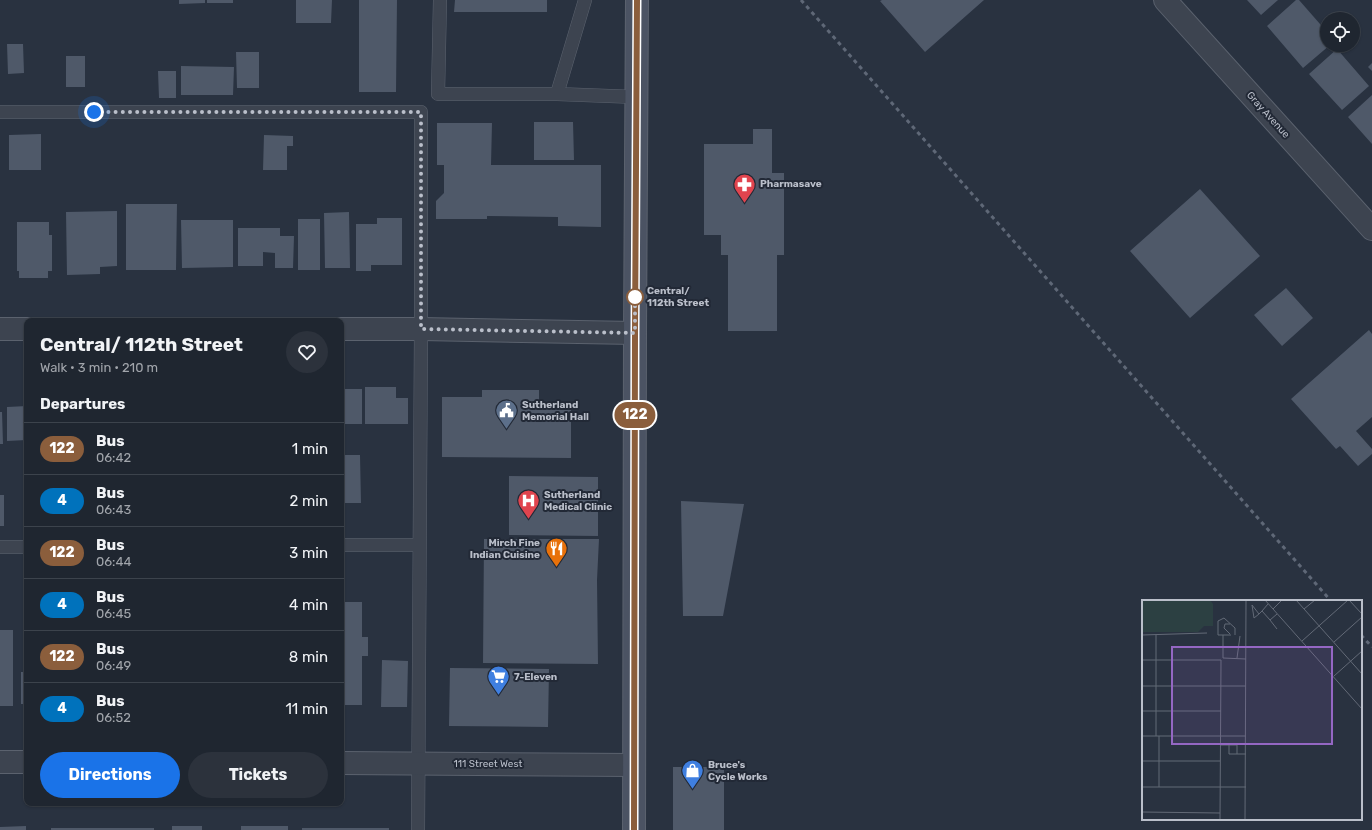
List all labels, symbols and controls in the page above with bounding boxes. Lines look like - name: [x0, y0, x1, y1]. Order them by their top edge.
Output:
- map controls: [1320, 12, 1360, 52]
- button: locate: [1320, 12, 1360, 52]
- street label: Gray Avenue: [1244, 89, 1292, 141]
- your location: [84, 102, 104, 122]
- pharmacy icon: Pharmasave: [731, 171, 757, 204]
- place label: Pharmasave: [760, 178, 822, 190]
- place label: Central/ 112th Street: [647, 285, 709, 309]
- marker: Central/ 112th Street: [626, 288, 644, 306]
- button: heart: [286, 331, 328, 373]
- text: Central/ 112th Street: [40, 333, 243, 356]
- text: Walk · 3 min · 210 m: [40, 360, 158, 375]
- text: Departures: [40, 395, 125, 413]
- public building icon: Sutherland Memorial Hall: [494, 398, 520, 431]
- place label: Sutherland Memorial Hall: [522, 399, 589, 423]
- line badge: 122: [612, 402, 658, 428]
- text: 122: [622, 406, 648, 423]
- text: Bus: [96, 432, 124, 450]
- text: 122: [49, 440, 75, 457]
- text: 1 min: [292, 440, 328, 458]
- text: 06:42: [96, 450, 131, 465]
- text: Bus: [96, 484, 124, 502]
- hospital icon: Sutherland Medical Clinic: [516, 488, 542, 521]
- place label: Sutherland Medical Clinic: [544, 489, 612, 513]
- text: 4: [57, 492, 67, 509]
- text: 2 min: [289, 492, 328, 510]
- text: 06:43: [96, 502, 131, 517]
- text: Bus: [96, 536, 124, 554]
- restaurant icon: Mirch Fine Indian Cuisine: [543, 536, 569, 569]
- place label: Mirch Fine Indian Cuisine: [470, 537, 540, 561]
- text: 122: [49, 544, 75, 561]
- text: 3 min: [289, 544, 328, 562]
- text: 06:44: [96, 554, 132, 569]
- text: Bus: [96, 588, 124, 606]
- text: 4: [57, 596, 67, 613]
- text: 4 min: [289, 596, 328, 614]
- inset map: [1142, 600, 1362, 820]
- text: 06:45: [96, 606, 131, 621]
- text: Bus: [96, 640, 124, 658]
- text: 122: [49, 648, 75, 665]
- text: 8 min: [289, 648, 328, 666]
- text: 06:49: [96, 658, 131, 673]
- supermarket icon: 7-Eleven: [486, 664, 512, 697]
- place label: 7-Eleven: [514, 671, 557, 683]
- text: Bus: [96, 692, 124, 710]
- text: 4: [57, 700, 67, 717]
- text: 11 min: [285, 700, 328, 718]
- text: 06:52: [96, 710, 131, 725]
- button: Directions: [40, 752, 180, 798]
- button: Tickets: [188, 752, 328, 798]
- street label: 111 Street West: [454, 758, 523, 770]
- shop icon: Bruce's Cycle Works: [679, 758, 705, 791]
- place label: Bruce's Cycle Works: [708, 759, 768, 783]

